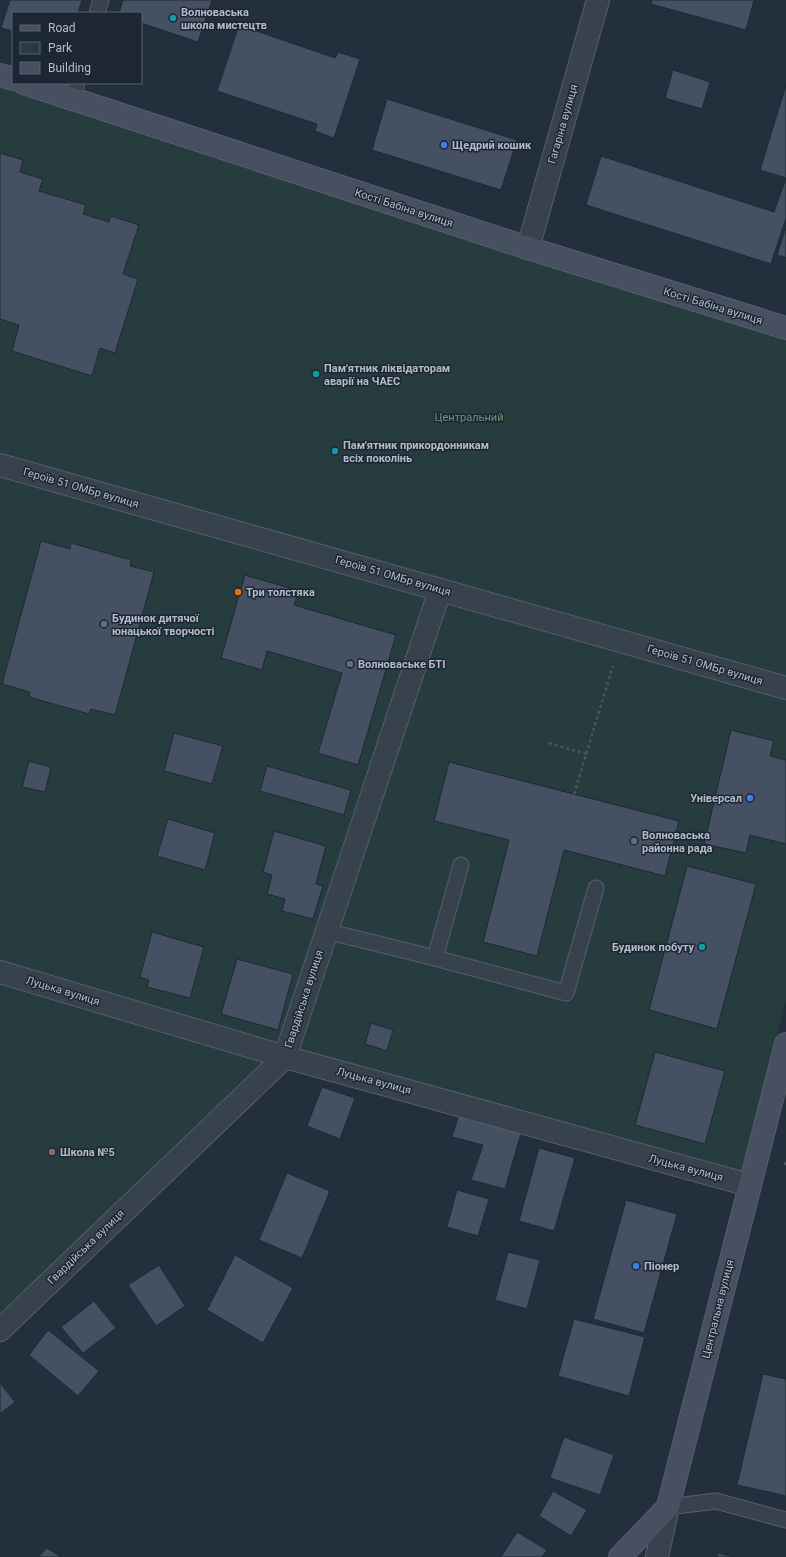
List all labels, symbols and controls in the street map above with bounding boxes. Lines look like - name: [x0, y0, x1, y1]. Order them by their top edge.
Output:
- place label: Волноваська школа мистецтв: [181, 6, 267, 32]
- legend: [12, 12, 142, 84]
- marker: Волноваська школа мистецтв: [168, 13, 178, 23]
- text: Road: [48, 21, 76, 35]
- text: Park: [48, 41, 73, 55]
- text: Building: [48, 61, 91, 75]
- street label: Гагаріна вулиця: [545, 83, 581, 165]
- place label: Щедрий кошик: [452, 139, 532, 152]
- marker: Щедрий кошик: [439, 140, 449, 150]
- street label: Кості Бабіна вулиця: [353, 186, 455, 230]
- street label: Кості Бабіна вулиця: [662, 285, 764, 327]
- place label: Пам'ятник ліквідаторам аварії на ЧАЕС: [324, 362, 450, 388]
- marker: Пам'ятник ліквідаторам аварії на ЧАЕС: [311, 369, 321, 379]
- park label: Центральний: [434, 411, 504, 424]
- place label: Пам'ятник прикордонникам всіх поколінь: [343, 439, 489, 465]
- marker: Пам'ятник прикордонникам всіх поколінь: [330, 446, 340, 456]
- street label: Героїв 51 ОМБр вулиця: [22, 465, 140, 511]
- street label: Героїв 51 ОМБр вулиця: [334, 553, 452, 599]
- place label: Три толстяка: [246, 586, 315, 599]
- marker: Три толстяка: [233, 587, 243, 597]
- place label: Будинок дитячої юнацької творчості: [112, 612, 215, 638]
- marker: Будинок дитячої юнацької творчості: [99, 619, 109, 629]
- street label: Героїв 51 ОМБр вулиця: [646, 642, 764, 688]
- place label: Волноваське БТІ: [358, 658, 445, 671]
- marker: Волноваське БТІ: [345, 659, 355, 669]
- place label: Універсал: [690, 792, 742, 805]
- marker: Універсал: [745, 793, 755, 803]
- place label: Волноваська районна рада: [642, 829, 713, 855]
- marker: Волноваська районна рада: [629, 836, 639, 846]
- place label: Будинок побуту: [612, 941, 694, 954]
- marker: Будинок побуту: [697, 942, 707, 952]
- street label: Гвардійська вулиця: [282, 948, 326, 1050]
- street label: Луцька вулиця: [24, 974, 102, 1008]
- street label: Луцька вулиця: [335, 1065, 413, 1097]
- place label: Школа №5: [60, 1146, 115, 1159]
- marker: Школа №5: [47, 1147, 57, 1157]
- street label: Луцька вулиця: [647, 1152, 725, 1184]
- street label: Гвардійська вулиця: [45, 1207, 127, 1287]
- street label: Центральна вулиця: [699, 1258, 737, 1360]
- place label: Піонер: [644, 1260, 679, 1273]
- marker: Піонер: [631, 1261, 641, 1271]

